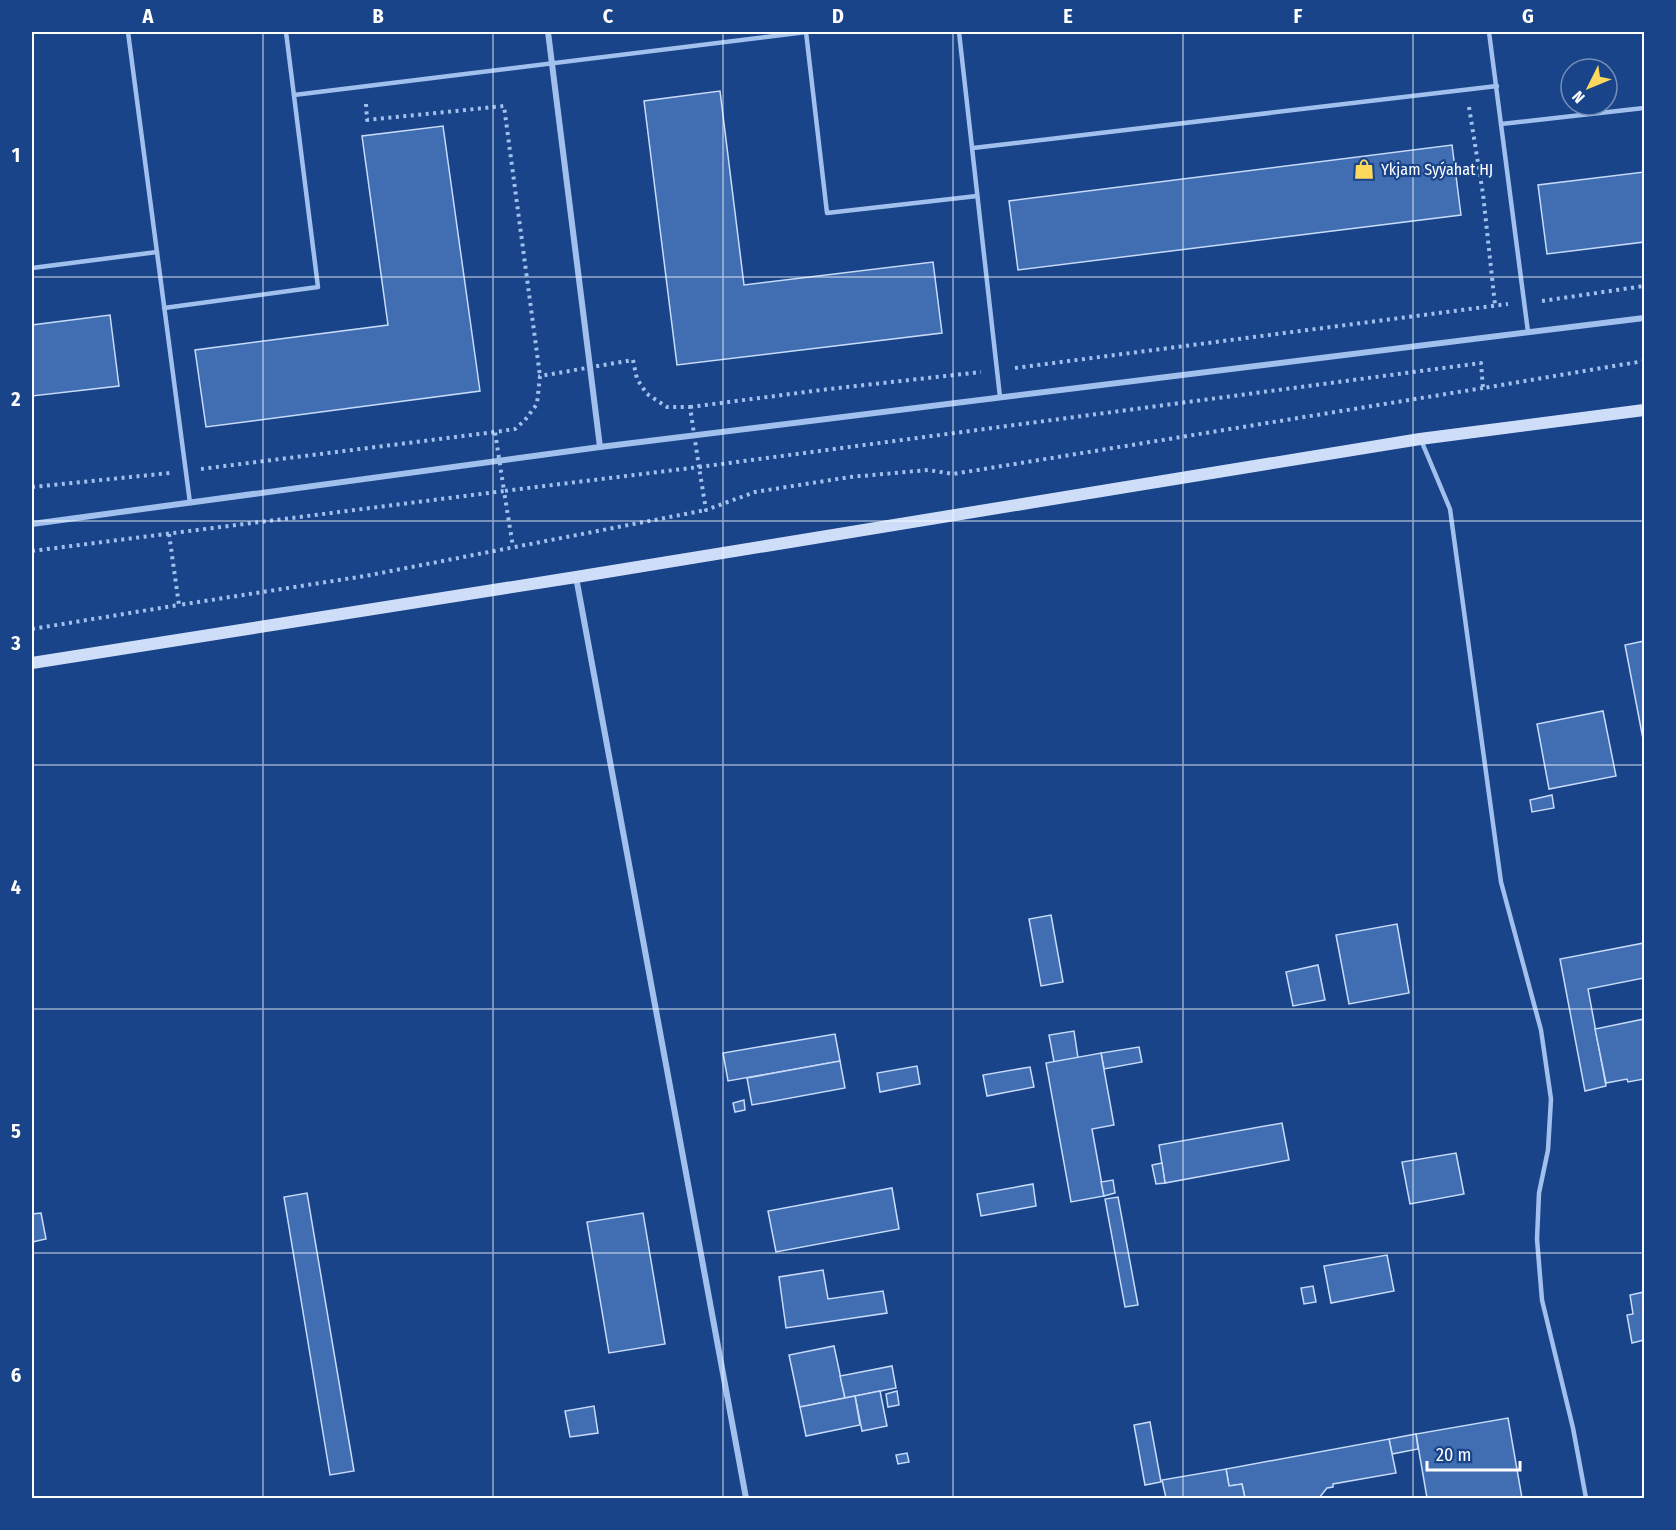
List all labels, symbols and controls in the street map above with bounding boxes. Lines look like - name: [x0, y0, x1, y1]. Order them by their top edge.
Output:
- text: A: [142, 4, 155, 28]
- text: B: [372, 4, 384, 28]
- text: C: [603, 4, 614, 28]
- text: D: [832, 4, 844, 28]
- text: E: [1063, 4, 1073, 28]
- text: F: [1294, 4, 1303, 28]
- text: G: [1522, 4, 1534, 28]
- north arrow: [1559, 57, 1619, 117]
- text: N: [1568, 87, 1589, 107]
- text: 1: [12, 143, 20, 167]
- shop icon: Ykjam Syýahat HJ: [1352, 157, 1376, 181]
- place label: Ykjam Syýahat HJ: [1381, 160, 1493, 179]
- text: 2: [10, 387, 21, 411]
- text: 3: [10, 631, 21, 655]
- text: 4: [11, 875, 21, 899]
- text: 5: [11, 1119, 21, 1143]
- text: 6: [11, 1363, 21, 1387]
- scale bar: [1427, 1434, 1520, 1472]
- text: 20 m: [1436, 1444, 1471, 1466]

